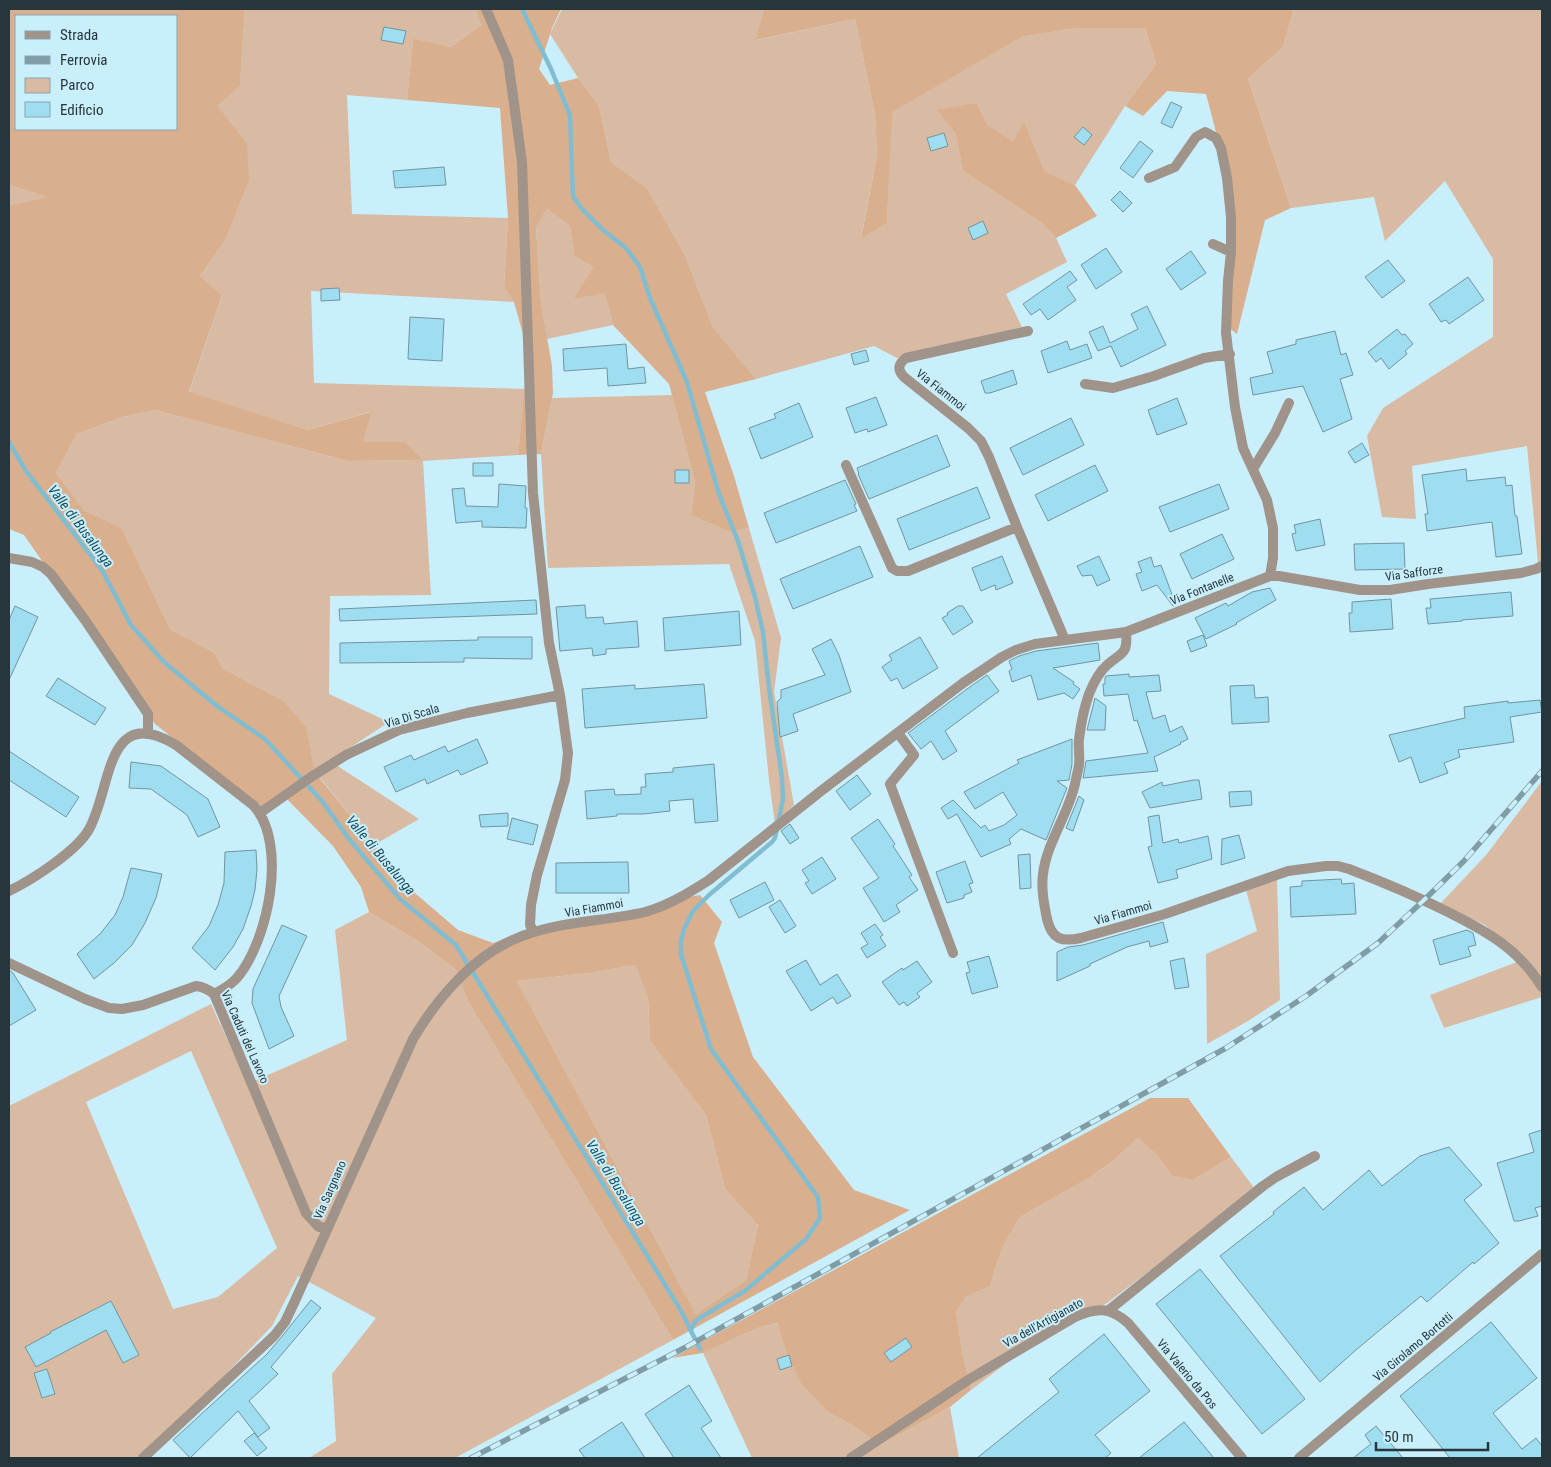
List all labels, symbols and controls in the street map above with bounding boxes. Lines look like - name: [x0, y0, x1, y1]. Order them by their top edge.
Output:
- legend: [15, 15, 178, 130]
- text: Strada: [60, 26, 98, 44]
- text: Ferrovia: [60, 51, 108, 69]
- text: Parco: [60, 76, 94, 94]
- text: Edificio: [60, 101, 103, 119]
- street label: Via Fiammoi: [913, 366, 969, 414]
- water label: Valle di Busalunga: [45, 482, 117, 570]
- street label: Via Safforze: [1384, 562, 1444, 584]
- street label: Via Fontanelle: [1168, 570, 1236, 608]
- street label: Via Di Scala: [383, 701, 441, 731]
- water label: Valle di Busalunga: [343, 812, 419, 898]
- street label: Via Fiammoi: [564, 896, 624, 920]
- street label: Via Fiammoi: [1093, 898, 1153, 928]
- street label: Via Caduti del Lavoro: [218, 988, 272, 1086]
- water label: Valle di Busalunga: [583, 1137, 649, 1229]
- street label: Via Sargnano: [311, 1158, 349, 1222]
- street label: Via dell'Artigianato: [1001, 1295, 1085, 1351]
- street label: Via Girolamo Bortotti: [1370, 1310, 1456, 1384]
- street label: Via Valerio da Pos: [1154, 1336, 1220, 1412]
- scale bar: [1376, 1420, 1488, 1452]
- text: 50 m: [1384, 1428, 1414, 1446]

